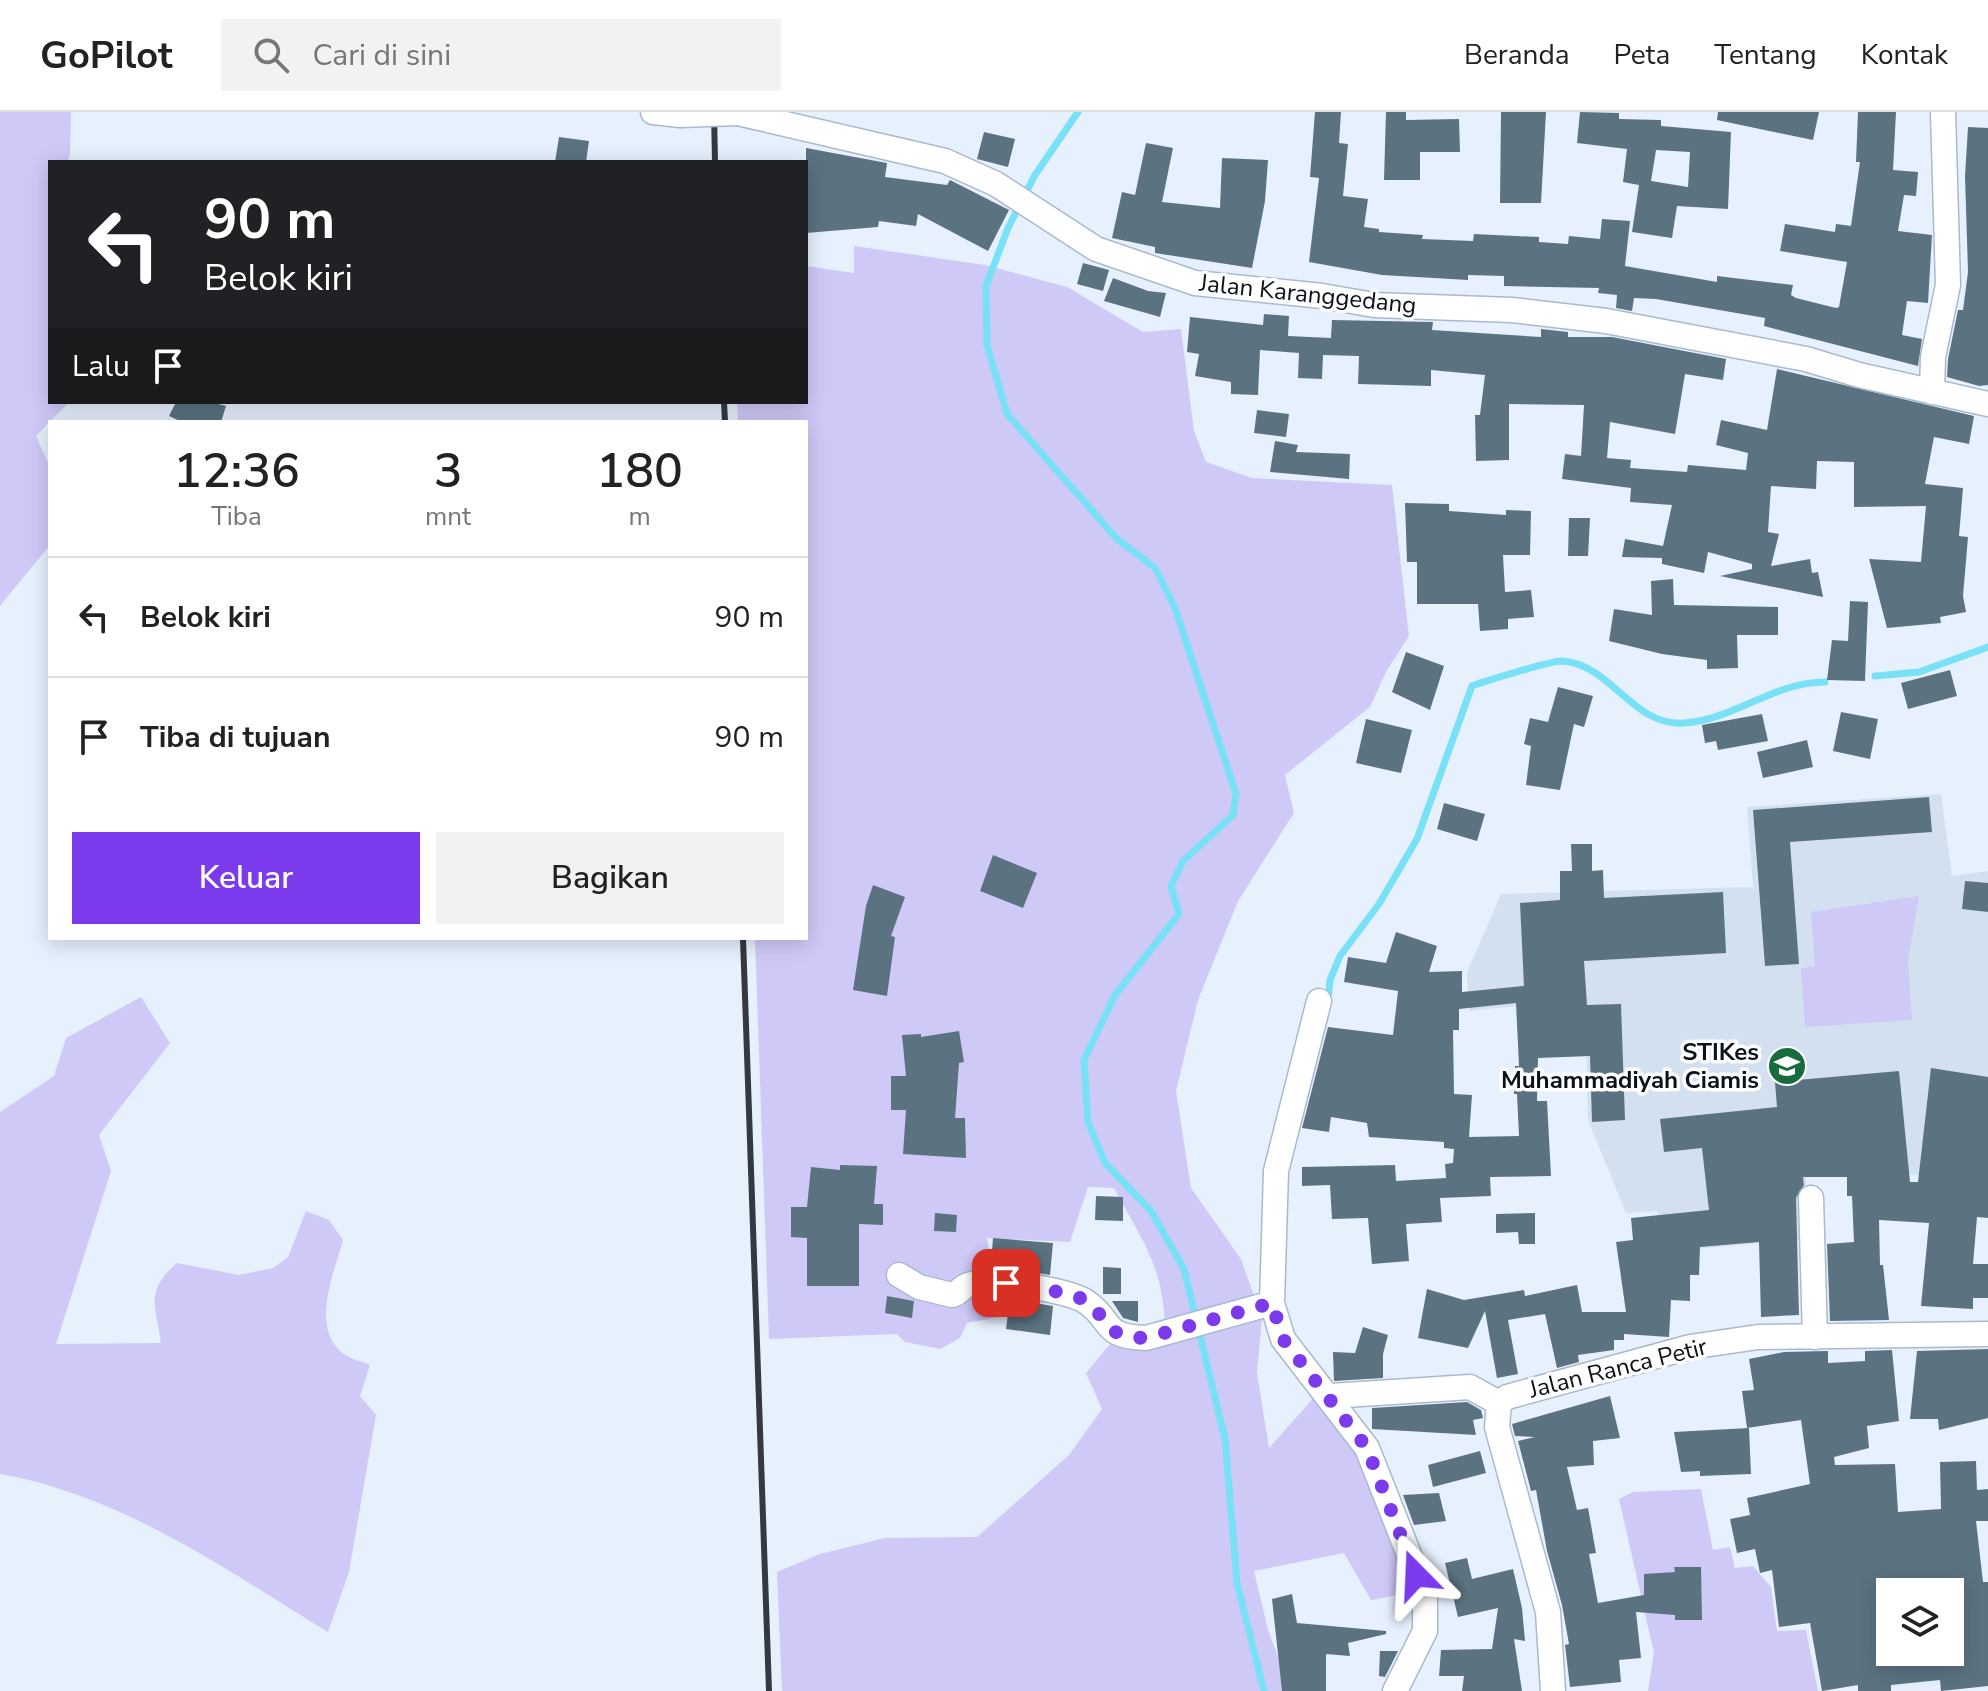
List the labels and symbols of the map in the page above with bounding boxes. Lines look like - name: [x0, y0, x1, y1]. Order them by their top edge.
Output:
- street label: Jalan Karanggedang: [1197, 267, 1418, 321]
- place label: STIKes Muhammadiyah Ciamis: [1501, 1036, 1759, 1096]
- school or university icon: STIKes Muhammadiyah Ciamis: [1766, 1045, 1808, 1087]
- pin: [972, 1249, 1040, 1317]
- street label: Jalan Ranca Petir: [1525, 1330, 1711, 1406]
- position arrow: [1374, 1533, 1458, 1617]

